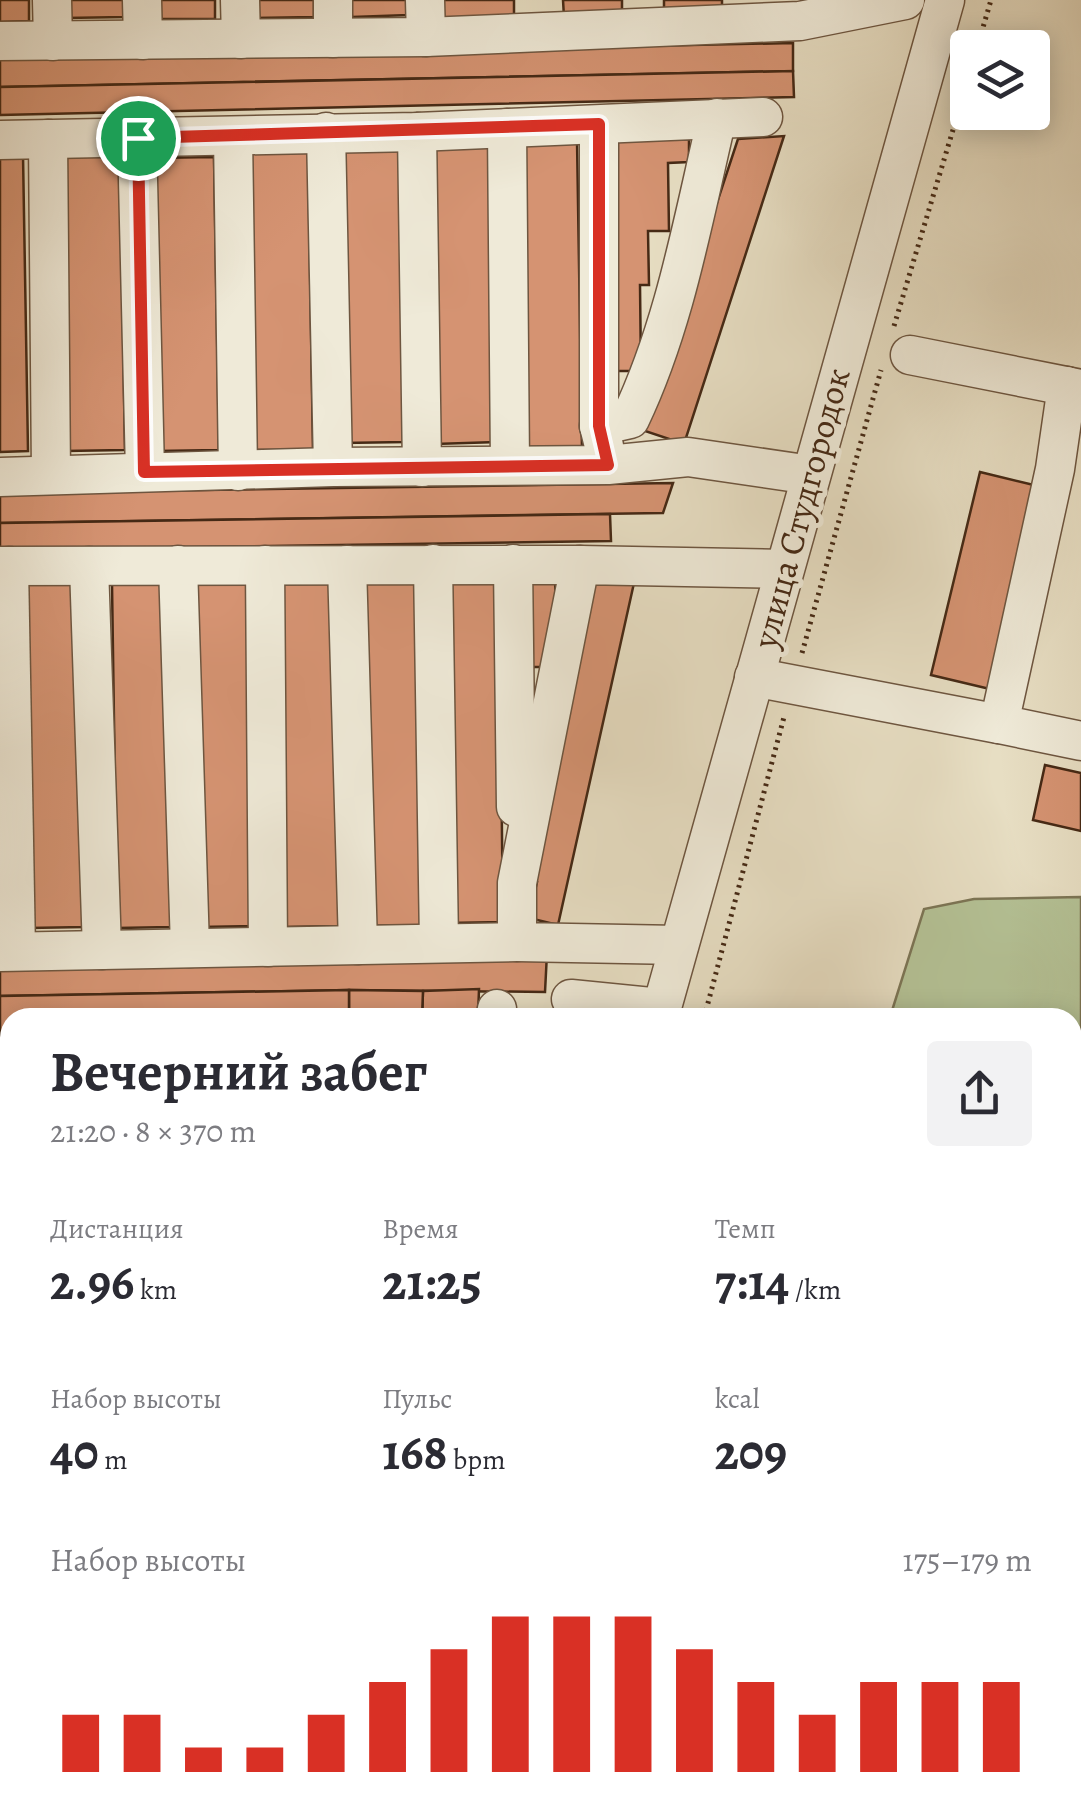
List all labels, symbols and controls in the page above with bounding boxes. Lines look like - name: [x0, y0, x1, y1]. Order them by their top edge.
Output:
- map controls: [950, 30, 1050, 130]
- button: layers: [950, 30, 1050, 130]
- pin: [96, 96, 181, 181]
- icon: arrive: [111, 111, 166, 166]
- street label: улица Студгородок: [740, 363, 861, 654]
- text: Вечерний забег: [50, 1034, 428, 1109]
- button: share: [927, 1041, 1032, 1146]
- text: 21:20 · 8 × 370 m: [50, 1109, 256, 1153]
- text: Дистанция: [50, 1210, 184, 1248]
- text: Время: [382, 1210, 459, 1248]
- text: Темп: [715, 1210, 776, 1248]
- text: 2.96: [50, 1248, 134, 1316]
- text: 21:25: [382, 1248, 482, 1316]
- text: 7:14: [715, 1248, 789, 1316]
- text: km: [134, 1271, 177, 1309]
- text: /km: [789, 1271, 841, 1309]
- text: Набор высоты: [50, 1380, 222, 1418]
- text: Пульс: [382, 1380, 452, 1418]
- text: kcal: [715, 1380, 760, 1418]
- text: 40: [50, 1418, 99, 1486]
- text: 168: [382, 1418, 448, 1486]
- text: 209: [715, 1418, 787, 1486]
- text: m: [99, 1441, 128, 1479]
- text: bpm: [448, 1441, 505, 1479]
- text: Набор высоты: [50, 1538, 246, 1582]
- text: 175–179 m: [902, 1538, 1032, 1582]

